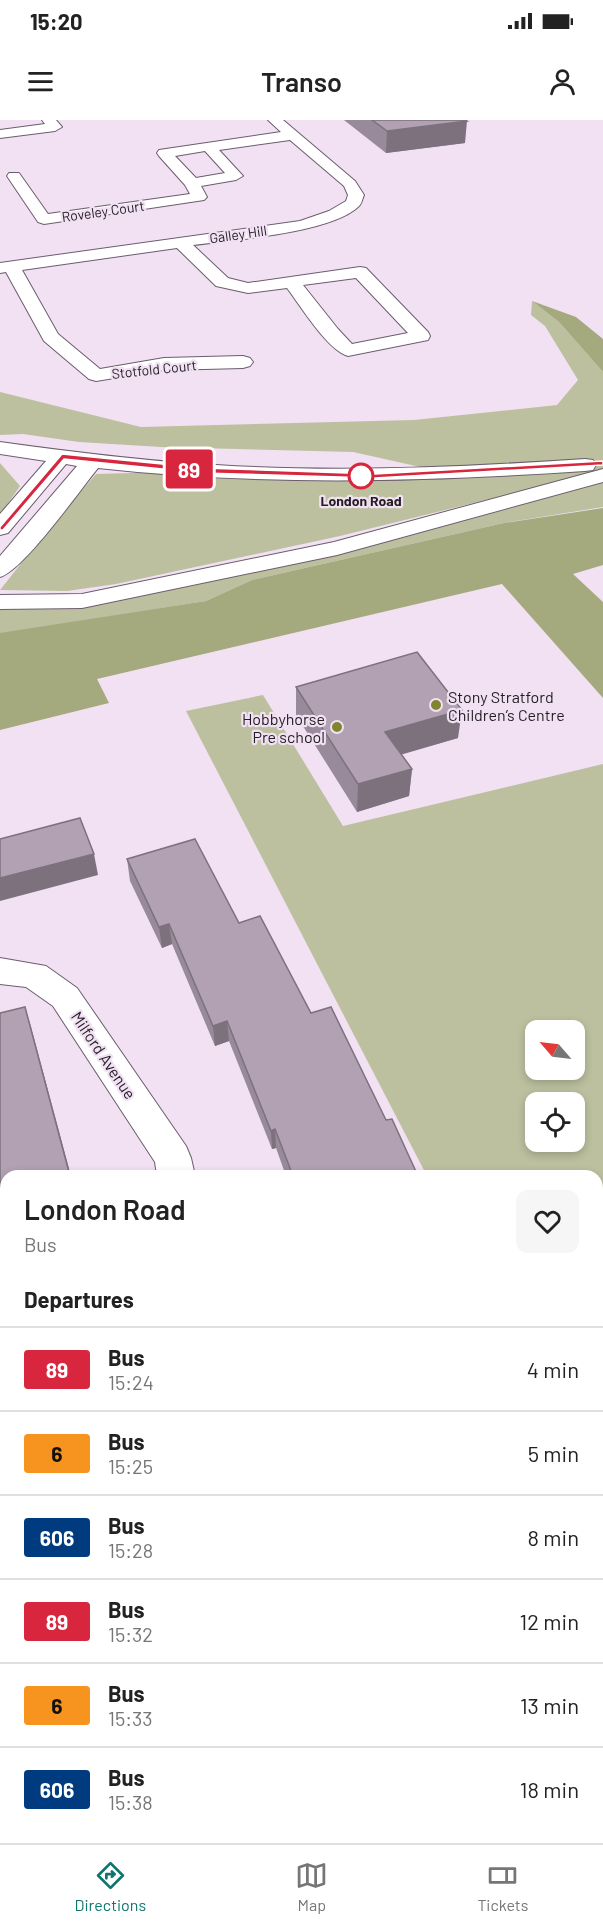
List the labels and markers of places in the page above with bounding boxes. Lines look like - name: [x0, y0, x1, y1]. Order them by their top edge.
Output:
- marker: London Road: [348, 463, 374, 489]
- place label: London Road: [320, 492, 402, 509]
- place label: Stony Stratford Children’s Centre: [448, 687, 565, 724]
- marker: Stony Stratford Children’s Centre: [429, 698, 443, 712]
- place label: Hobbyhorse Pre school: [242, 709, 325, 746]
- marker: Hobbyhorse Pre school: [330, 720, 344, 734]

